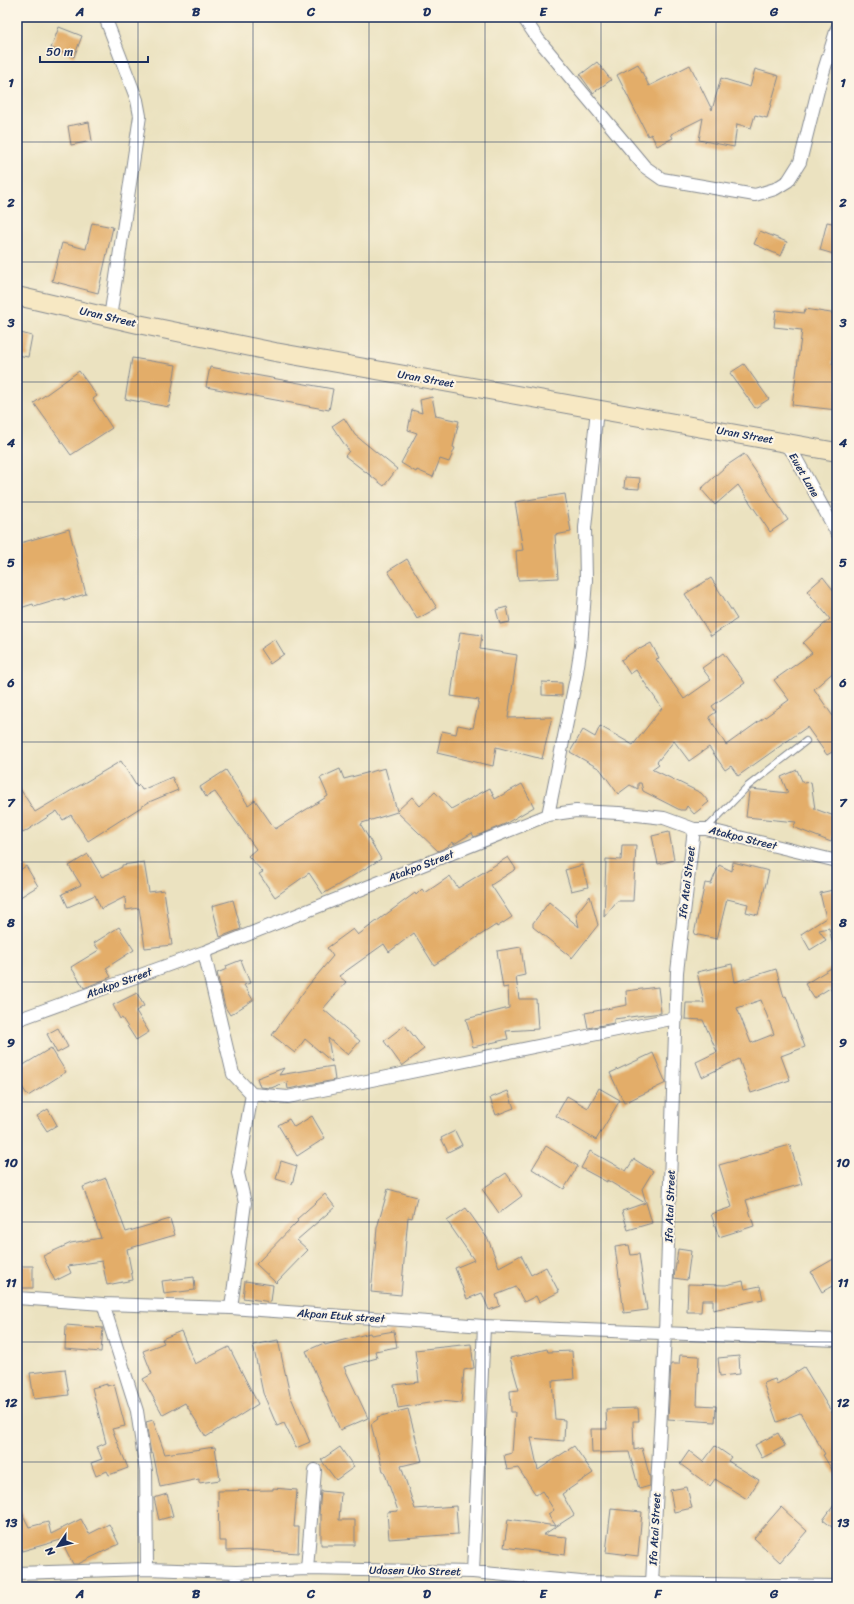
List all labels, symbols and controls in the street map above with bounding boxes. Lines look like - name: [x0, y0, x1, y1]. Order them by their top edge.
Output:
- text: A: [75, 0, 84, 23]
- text: B: [192, 0, 201, 23]
- text: C: [306, 0, 316, 23]
- text: D: [423, 0, 431, 23]
- text: E: [539, 0, 548, 23]
- text: F: [653, 0, 662, 23]
- text: G: [769, 0, 779, 23]
- scale bar: [40, 38, 148, 64]
- text: 50 m: [46, 41, 73, 63]
- text: 1: [8, 71, 14, 94]
- text: 1: [840, 71, 846, 94]
- text: 2: [6, 191, 15, 214]
- text: 2: [838, 191, 847, 214]
- street label: Uran Street: [78, 301, 138, 333]
- text: 3: [6, 311, 15, 334]
- text: 3: [838, 311, 847, 334]
- street label: Uran Street: [396, 365, 456, 393]
- street label: Uran Street: [715, 421, 775, 449]
- text: 4: [6, 431, 16, 454]
- text: 4: [838, 431, 848, 454]
- street label: Ewet Lane: [784, 449, 825, 502]
- text: 5: [7, 551, 15, 574]
- text: 5: [839, 551, 847, 574]
- text: 6: [6, 671, 15, 694]
- text: 6: [838, 671, 847, 694]
- text: 7: [7, 791, 16, 814]
- text: 7: [839, 791, 848, 814]
- street label: Atakpo Street: [706, 820, 779, 856]
- street label: Ifa Atai Street: [673, 844, 701, 920]
- street label: Atakpo Street: [384, 845, 457, 888]
- text: 8: [6, 911, 15, 934]
- text: 8: [838, 911, 847, 934]
- street label: Atakpo Street: [82, 962, 155, 1004]
- text: 9: [7, 1031, 15, 1054]
- text: 9: [839, 1031, 847, 1054]
- text: 10: [4, 1151, 18, 1174]
- text: 10: [836, 1151, 850, 1174]
- street label: Ifa Atai Street: [659, 1169, 681, 1244]
- text: 11: [5, 1271, 17, 1294]
- text: 11: [837, 1271, 849, 1294]
- street label: Akpan Etuk street: [295, 1303, 386, 1329]
- text: 12: [4, 1391, 18, 1414]
- text: 12: [836, 1391, 850, 1414]
- street label: Ifa Atai Street: [644, 1492, 666, 1567]
- text: 13: [5, 1511, 18, 1534]
- text: 13: [837, 1511, 850, 1534]
- north arrow: [38, 1526, 78, 1566]
- text: N: [40, 1543, 61, 1561]
- street label: Udosen Uko Street: [369, 1561, 461, 1581]
- text: A: [75, 1582, 84, 1604]
- text: B: [192, 1582, 201, 1604]
- text: C: [306, 1582, 316, 1604]
- text: D: [423, 1582, 431, 1604]
- text: E: [539, 1582, 548, 1604]
- text: F: [653, 1582, 662, 1604]
- text: G: [769, 1582, 779, 1604]

